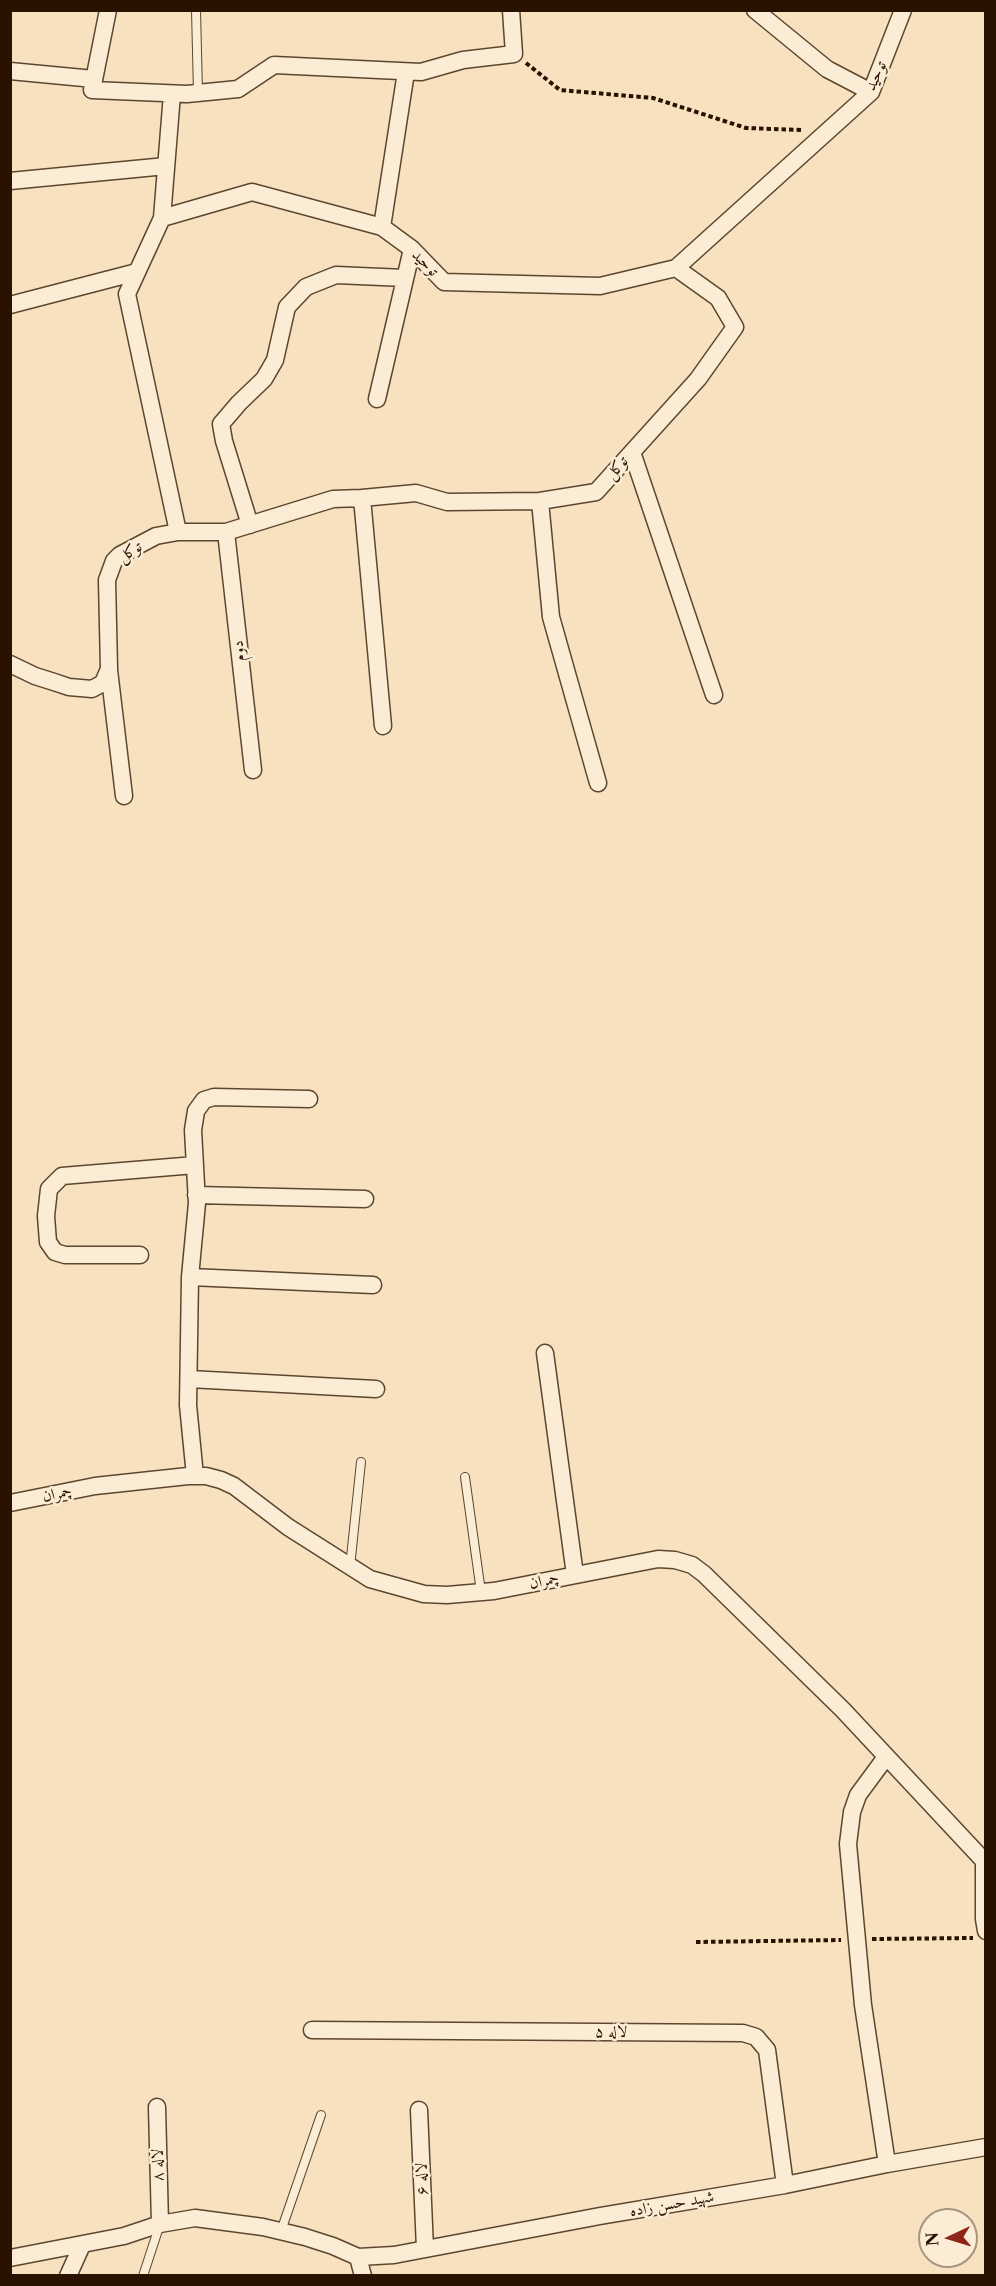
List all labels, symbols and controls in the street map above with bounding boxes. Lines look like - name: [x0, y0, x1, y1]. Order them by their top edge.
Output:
- street label: توحید: [861, 58, 891, 94]
- street label: توحید: [407, 245, 443, 281]
- street label: توکل: [601, 452, 633, 484]
- street label: توکل: [114, 537, 146, 567]
- street label: دوم: [228, 640, 250, 662]
- street label: چمران: [40, 1482, 74, 1506]
- street label: چمران: [528, 1569, 560, 1593]
- street label: لاله ۵: [595, 2022, 627, 2042]
- street label: لاله ۸: [148, 2149, 168, 2181]
- street label: لاله ۶: [412, 2162, 432, 2196]
- street label: شهید حسن زاده: [628, 2187, 716, 2221]
- north arrow: [918, 2208, 978, 2268]
- text: N: [922, 2231, 942, 2247]

